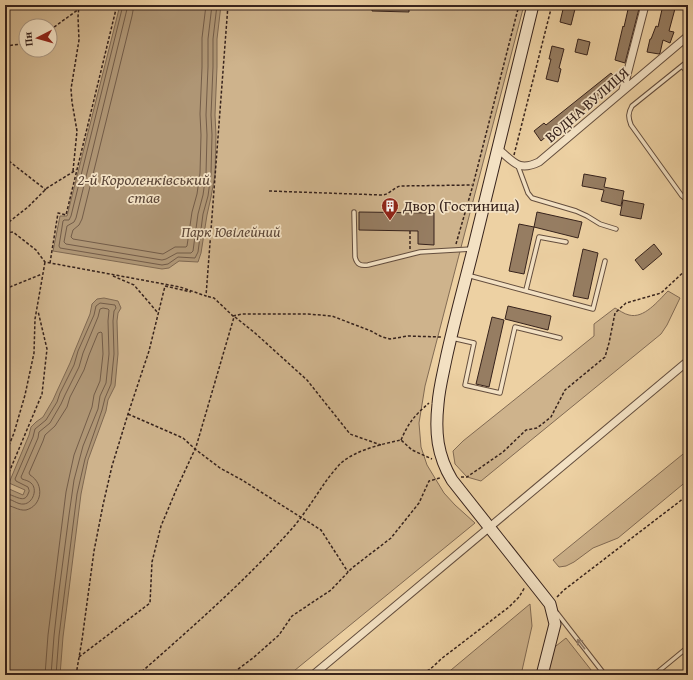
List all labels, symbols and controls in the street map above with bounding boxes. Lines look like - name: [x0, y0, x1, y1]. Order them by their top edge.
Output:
- north arrow: [18, 18, 58, 58]
- text: Пн: [19, 31, 37, 47]
- street label: ВОДНА ВУЛИЦЯ: [540, 62, 633, 147]
- water label: 2-й Короленківський став: [77, 167, 210, 209]
- place label: Двор (Гостиница): [402, 195, 520, 216]
- building icon: Двор (Гостиница): [380, 196, 400, 221]
- park label: Парк Ювілейний: [181, 221, 281, 242]
- one-way arrow: [577, 639, 586, 650]

